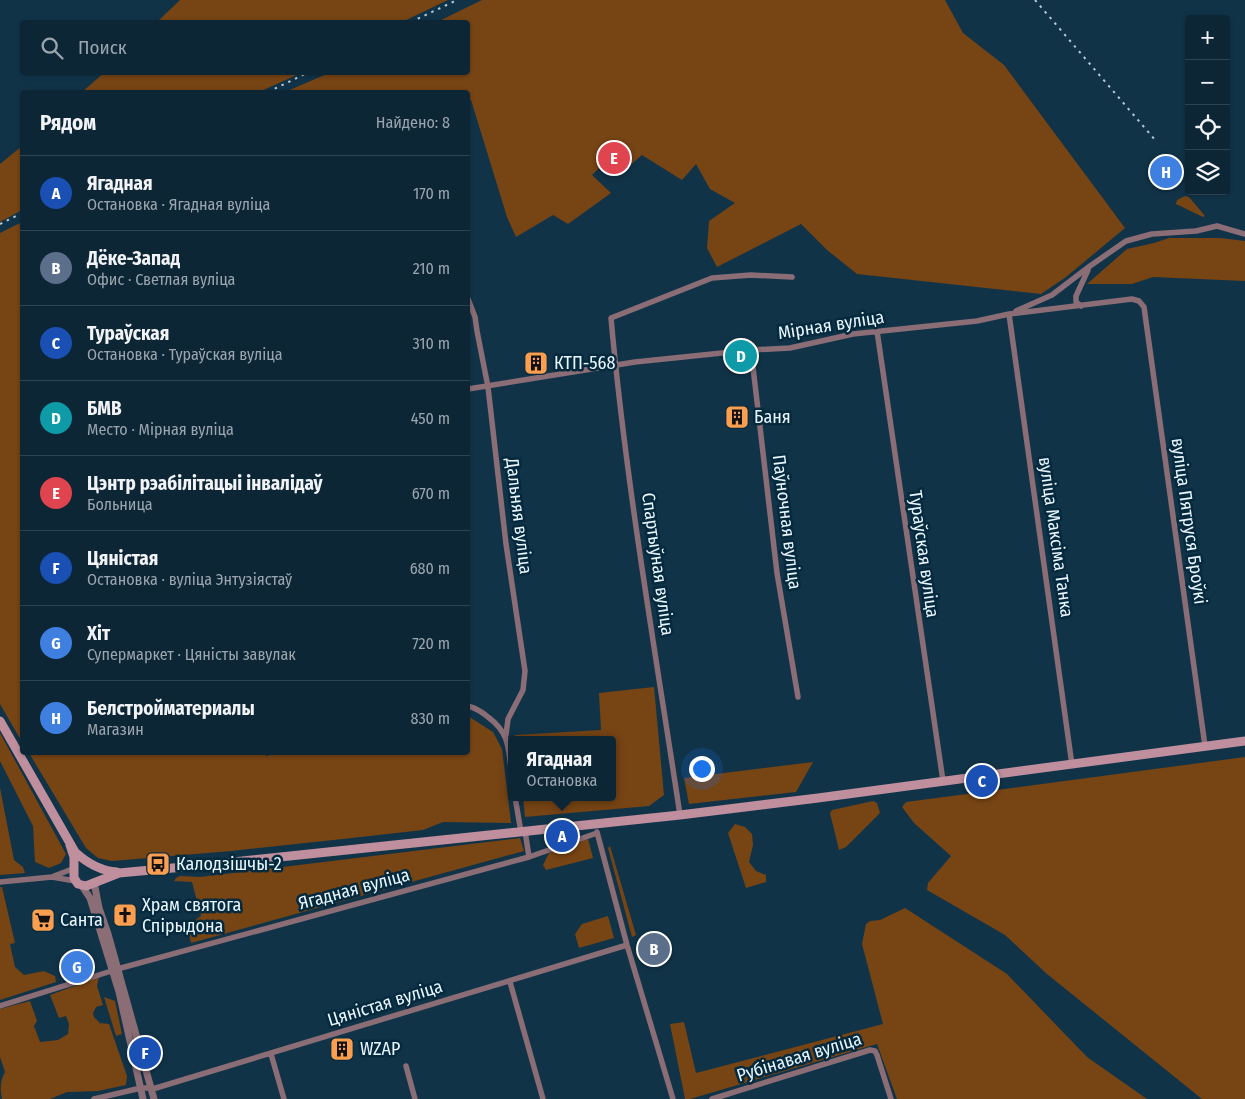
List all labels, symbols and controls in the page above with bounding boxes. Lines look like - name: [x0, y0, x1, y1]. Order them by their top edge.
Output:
- map controls: [1185, 15, 1230, 195]
- button: +: [1185, 15, 1230, 60]
- search box: [20, 20, 470, 75]
- icon: search: [38, 34, 66, 62]
- text: Поиск: [78, 36, 127, 59]
- button: −: [1185, 60, 1230, 105]
- button: locate: [1185, 105, 1230, 150]
- text: Рядом: [40, 110, 96, 136]
- text: Найдено: 8: [376, 113, 450, 132]
- pin: E: [598, 139, 630, 177]
- button: layers: [1185, 150, 1230, 195]
- pin: H: [1150, 153, 1182, 191]
- text: Ягадная: [87, 172, 153, 195]
- text: A: [52, 184, 60, 203]
- text: 170 m: [413, 184, 450, 203]
- text: Остановка · Ягадная вуліца: [87, 195, 270, 214]
- text: Дёке-Запад: [87, 247, 180, 270]
- text: B: [52, 259, 60, 278]
- text: 210 m: [413, 259, 450, 278]
- text: Офис · Светлая вуліца: [87, 270, 235, 289]
- street label: Мірная вуліца: [776, 306, 886, 344]
- text: Тураўская: [87, 322, 169, 345]
- text: C: [52, 334, 60, 353]
- text: 310 m: [413, 334, 450, 353]
- pin: D: [725, 337, 757, 375]
- text: Остановка · Тураўская вуліца: [87, 345, 283, 364]
- building icon: КТП-568: [523, 350, 549, 376]
- place label: КТП-568: [554, 352, 615, 374]
- text: БМВ: [87, 397, 122, 420]
- building icon: Баня: [724, 404, 750, 430]
- place label: Баня: [754, 406, 791, 428]
- text: D: [51, 409, 61, 428]
- text: 450 m: [411, 409, 450, 428]
- text: Место · Мірная вуліца: [87, 420, 234, 439]
- street label: вуліца Пятруся Броўкі: [1166, 436, 1212, 606]
- street label: Паўночная вуліца: [768, 453, 806, 591]
- street label: вуліца Максіма Танка: [1034, 455, 1078, 619]
- street label: Дальняя вуліца: [501, 456, 537, 576]
- text: Цэнтр рэабілітацыі інвалідаў: [87, 472, 323, 495]
- text: E: [52, 484, 60, 503]
- text: 670 m: [412, 484, 450, 503]
- street label: Тураўская вуліца: [904, 489, 944, 619]
- street label: Спартыўная вуліца: [637, 491, 679, 637]
- text: Больница: [87, 495, 153, 514]
- text: Цяністая: [87, 547, 158, 570]
- text: F: [52, 559, 60, 578]
- text: 680 m: [410, 559, 450, 578]
- text: Остановка · вуліца Энтузіястаў: [87, 570, 292, 589]
- text: Хіт: [87, 622, 110, 645]
- text: G: [51, 634, 61, 653]
- text: 720 m: [412, 634, 450, 653]
- text: Супермаркет · Цяністы завулак: [87, 645, 296, 664]
- text: Белстройматериалы: [87, 697, 255, 720]
- text: H: [51, 709, 61, 728]
- text: 830 m: [410, 709, 450, 728]
- text: Магазин: [87, 720, 144, 739]
- popup: [508, 736, 616, 801]
- text: Ягадная: [527, 748, 592, 771]
- your location: [689, 756, 715, 782]
- pin: C: [966, 762, 998, 800]
- text: Остановка: [527, 771, 597, 790]
- pin: A: [546, 817, 578, 855]
- bus stop icon: Калодзішчы-2: [145, 851, 171, 877]
- place label: Калодзішчы-2: [176, 853, 282, 875]
- street label: Ягадная вуліца: [296, 864, 412, 914]
- place label: Храм святога Спірыдона: [142, 894, 241, 937]
- church icon: Храм святога Спірыдона: [112, 902, 138, 928]
- supermarket icon: Санта: [30, 907, 56, 933]
- place label: Санта: [60, 909, 103, 931]
- pin: B: [638, 930, 670, 968]
- pin: G: [61, 948, 93, 986]
- street label: Цяністая вуліца: [325, 975, 445, 1031]
- street label: Рубінавая вуліца: [734, 1028, 864, 1086]
- pin: F: [129, 1034, 161, 1072]
- building icon: WZAP: [329, 1036, 355, 1062]
- place label: WZAP: [360, 1038, 401, 1060]

